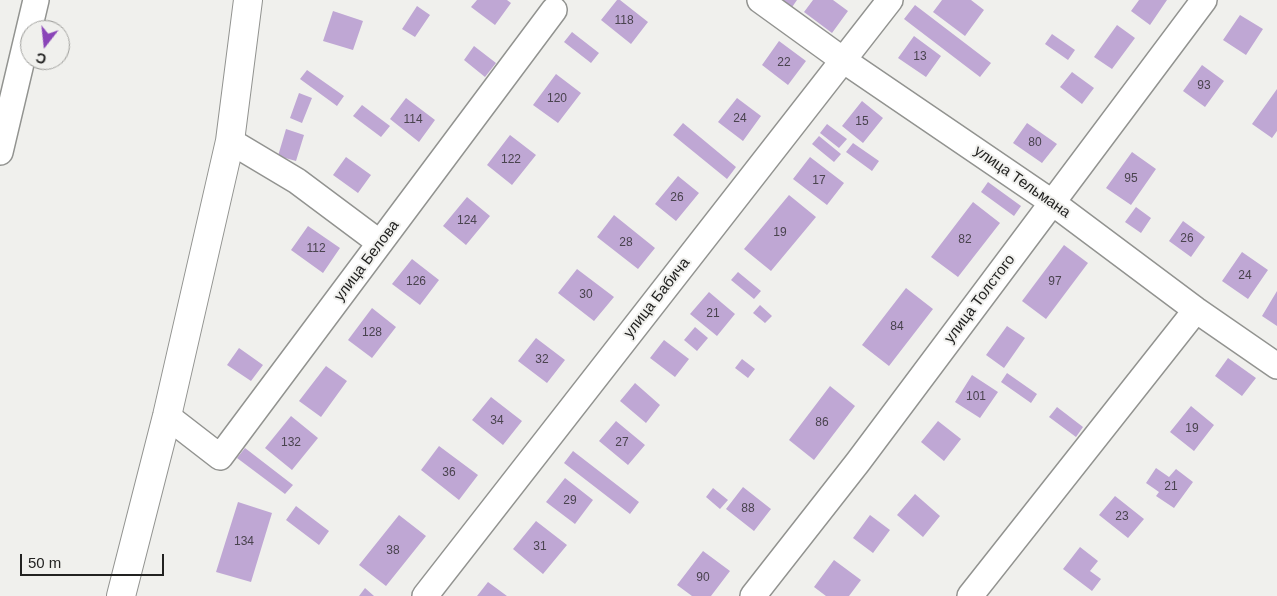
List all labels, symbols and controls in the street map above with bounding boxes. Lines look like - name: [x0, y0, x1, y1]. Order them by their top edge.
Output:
- house number: 118: [614, 14, 634, 28]
- north arrow: [20, 20, 70, 70]
- text: С: [34, 49, 48, 68]
- house number: 13: [913, 50, 927, 64]
- house number: 22: [777, 56, 791, 70]
- house number: 93: [1197, 79, 1211, 93]
- house number: 120: [547, 92, 567, 106]
- house number: 24: [733, 112, 747, 126]
- house number: 114: [403, 113, 423, 127]
- house number: 15: [855, 115, 869, 129]
- house number: 80: [1028, 136, 1042, 150]
- street label: улица Тельмана: [970, 142, 1074, 222]
- house number: 122: [501, 153, 521, 167]
- house number: 95: [1124, 172, 1138, 186]
- house number: 17: [812, 174, 826, 188]
- house number: 26: [670, 191, 684, 205]
- house number: 124: [457, 214, 477, 228]
- street label: улица Белова: [331, 217, 403, 305]
- house number: 19: [773, 226, 787, 240]
- house number: 26: [1180, 232, 1194, 246]
- house number: 82: [958, 233, 972, 247]
- house number: 28: [619, 236, 633, 250]
- house number: 112: [306, 242, 326, 256]
- street label: улица Толстого: [941, 251, 1019, 347]
- street label: улица Бабича: [620, 254, 694, 342]
- house number: 24: [1238, 269, 1252, 283]
- house number: 126: [406, 275, 426, 289]
- house number: 97: [1048, 275, 1062, 289]
- house number: 30: [579, 288, 593, 302]
- house number: 21: [706, 307, 720, 321]
- house number: 84: [890, 320, 904, 334]
- house number: 128: [362, 326, 382, 340]
- house number: 32: [535, 353, 549, 367]
- house number: 101: [966, 390, 986, 404]
- house number: 34: [490, 414, 504, 428]
- house number: 86: [815, 416, 829, 430]
- house number: 19: [1185, 422, 1199, 436]
- house number: 132: [281, 436, 301, 450]
- house number: 27: [615, 436, 629, 450]
- house number: 36: [442, 466, 456, 480]
- house number: 21: [1164, 480, 1178, 494]
- house number: 29: [563, 494, 577, 508]
- house number: 88: [741, 502, 755, 516]
- house number: 23: [1115, 510, 1129, 524]
- house number: 134: [234, 535, 254, 549]
- house number: 31: [533, 540, 547, 554]
- scale bar: [22, 544, 166, 576]
- house number: 38: [386, 544, 400, 558]
- text: 50 m: [28, 554, 61, 571]
- house number: 90: [696, 571, 710, 585]

